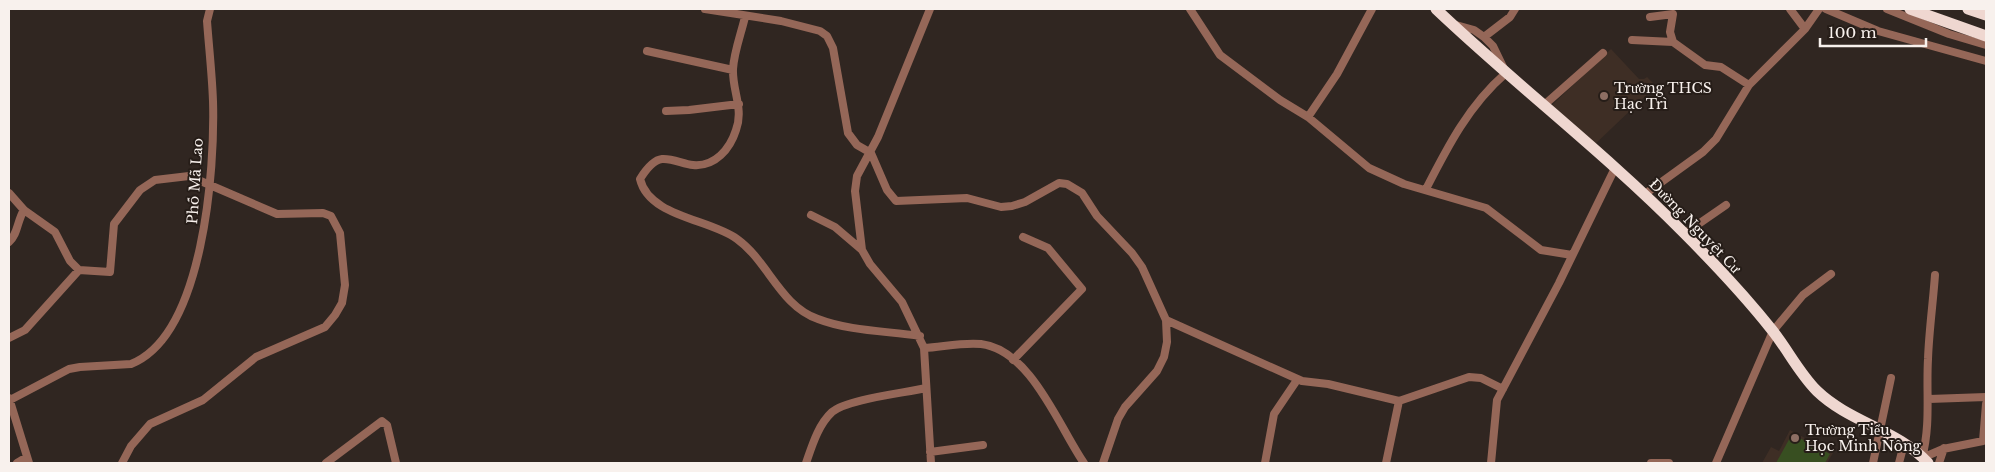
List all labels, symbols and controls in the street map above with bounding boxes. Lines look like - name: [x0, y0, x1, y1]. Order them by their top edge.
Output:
- scale bar: [1820, 15, 1926, 47]
- text: 100 m: [1828, 23, 1877, 42]
- place label: Trường THCS Hạc Trì: [1614, 79, 1712, 113]
- marker: Trường THCS Hạc Trì: [1598, 90, 1610, 102]
- street label: Phố Mã Lao: [183, 137, 207, 225]
- street label: Đường Nguyệt Cư: [1645, 175, 1745, 277]
- place label: Trường Tiểu Học Minh Nông: [1805, 421, 1922, 455]
- marker: Trường Tiểu Học Minh Nông: [1789, 432, 1801, 444]

